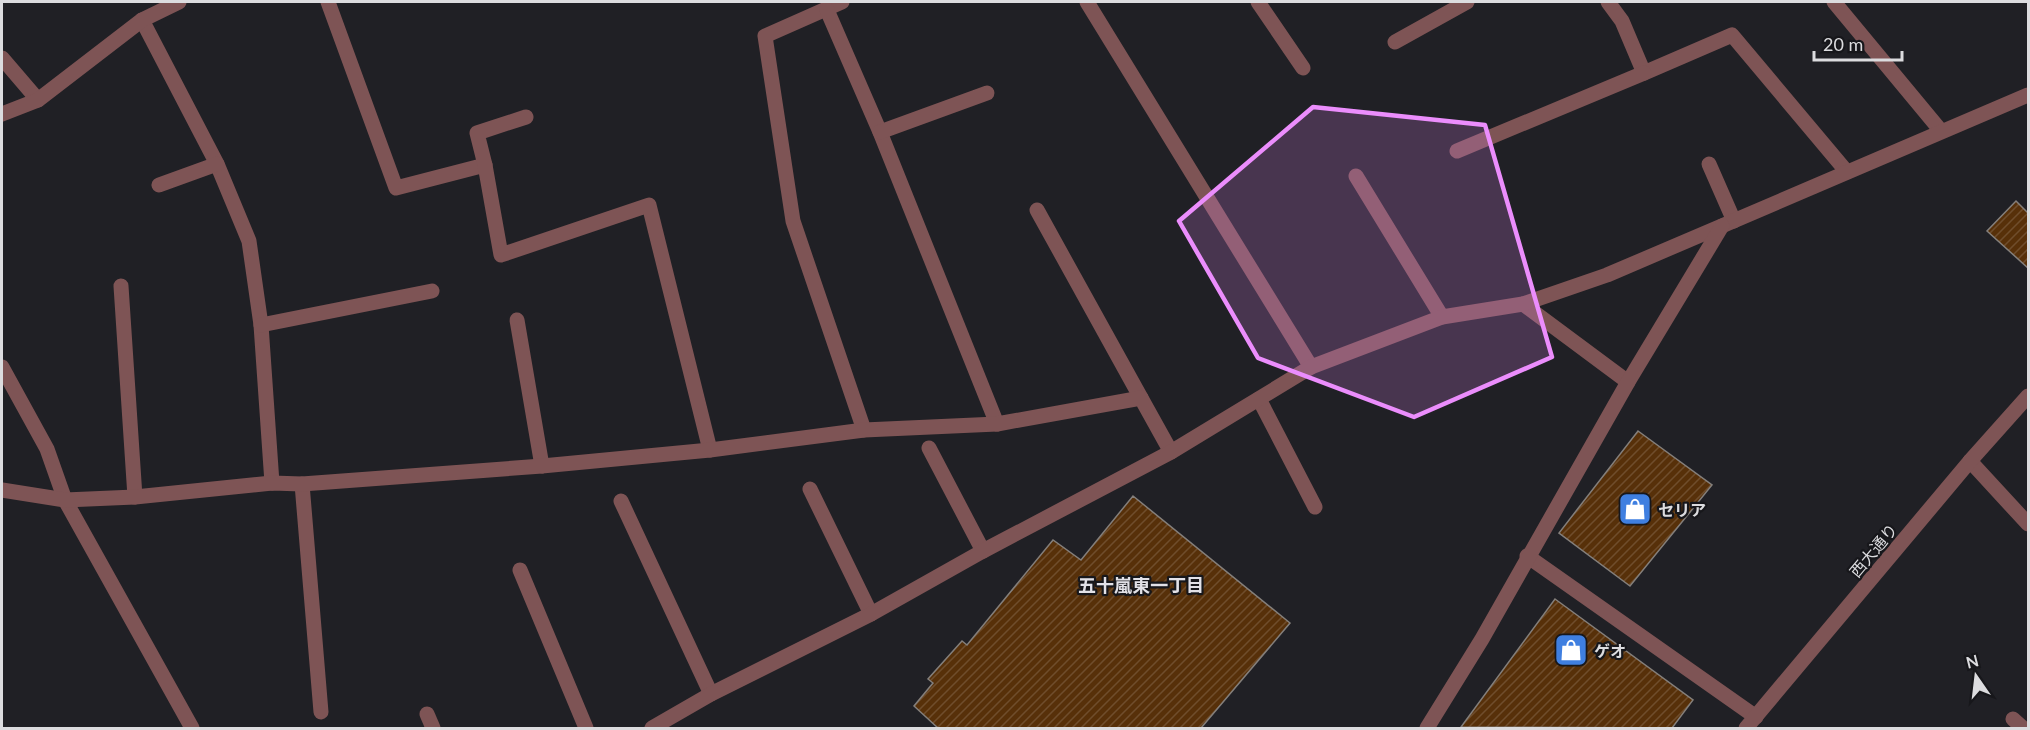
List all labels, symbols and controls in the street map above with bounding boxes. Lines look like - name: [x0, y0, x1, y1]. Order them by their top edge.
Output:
- scale bar: [1814, 24, 1902, 62]
- text: 20 m: [1823, 33, 1863, 55]
- shop icon: セリア: [1617, 491, 1653, 527]
- place label: セリア: [1658, 500, 1706, 519]
- street label: 西大通り: [1845, 519, 1901, 581]
- district label: 五十嵐東一丁目: [1078, 574, 1204, 596]
- shop icon: ゲオ: [1553, 632, 1589, 668]
- place label: ゲオ: [1594, 641, 1626, 660]
- north arrow: [1946, 646, 2006, 706]
- text: N: [1964, 650, 1981, 672]

